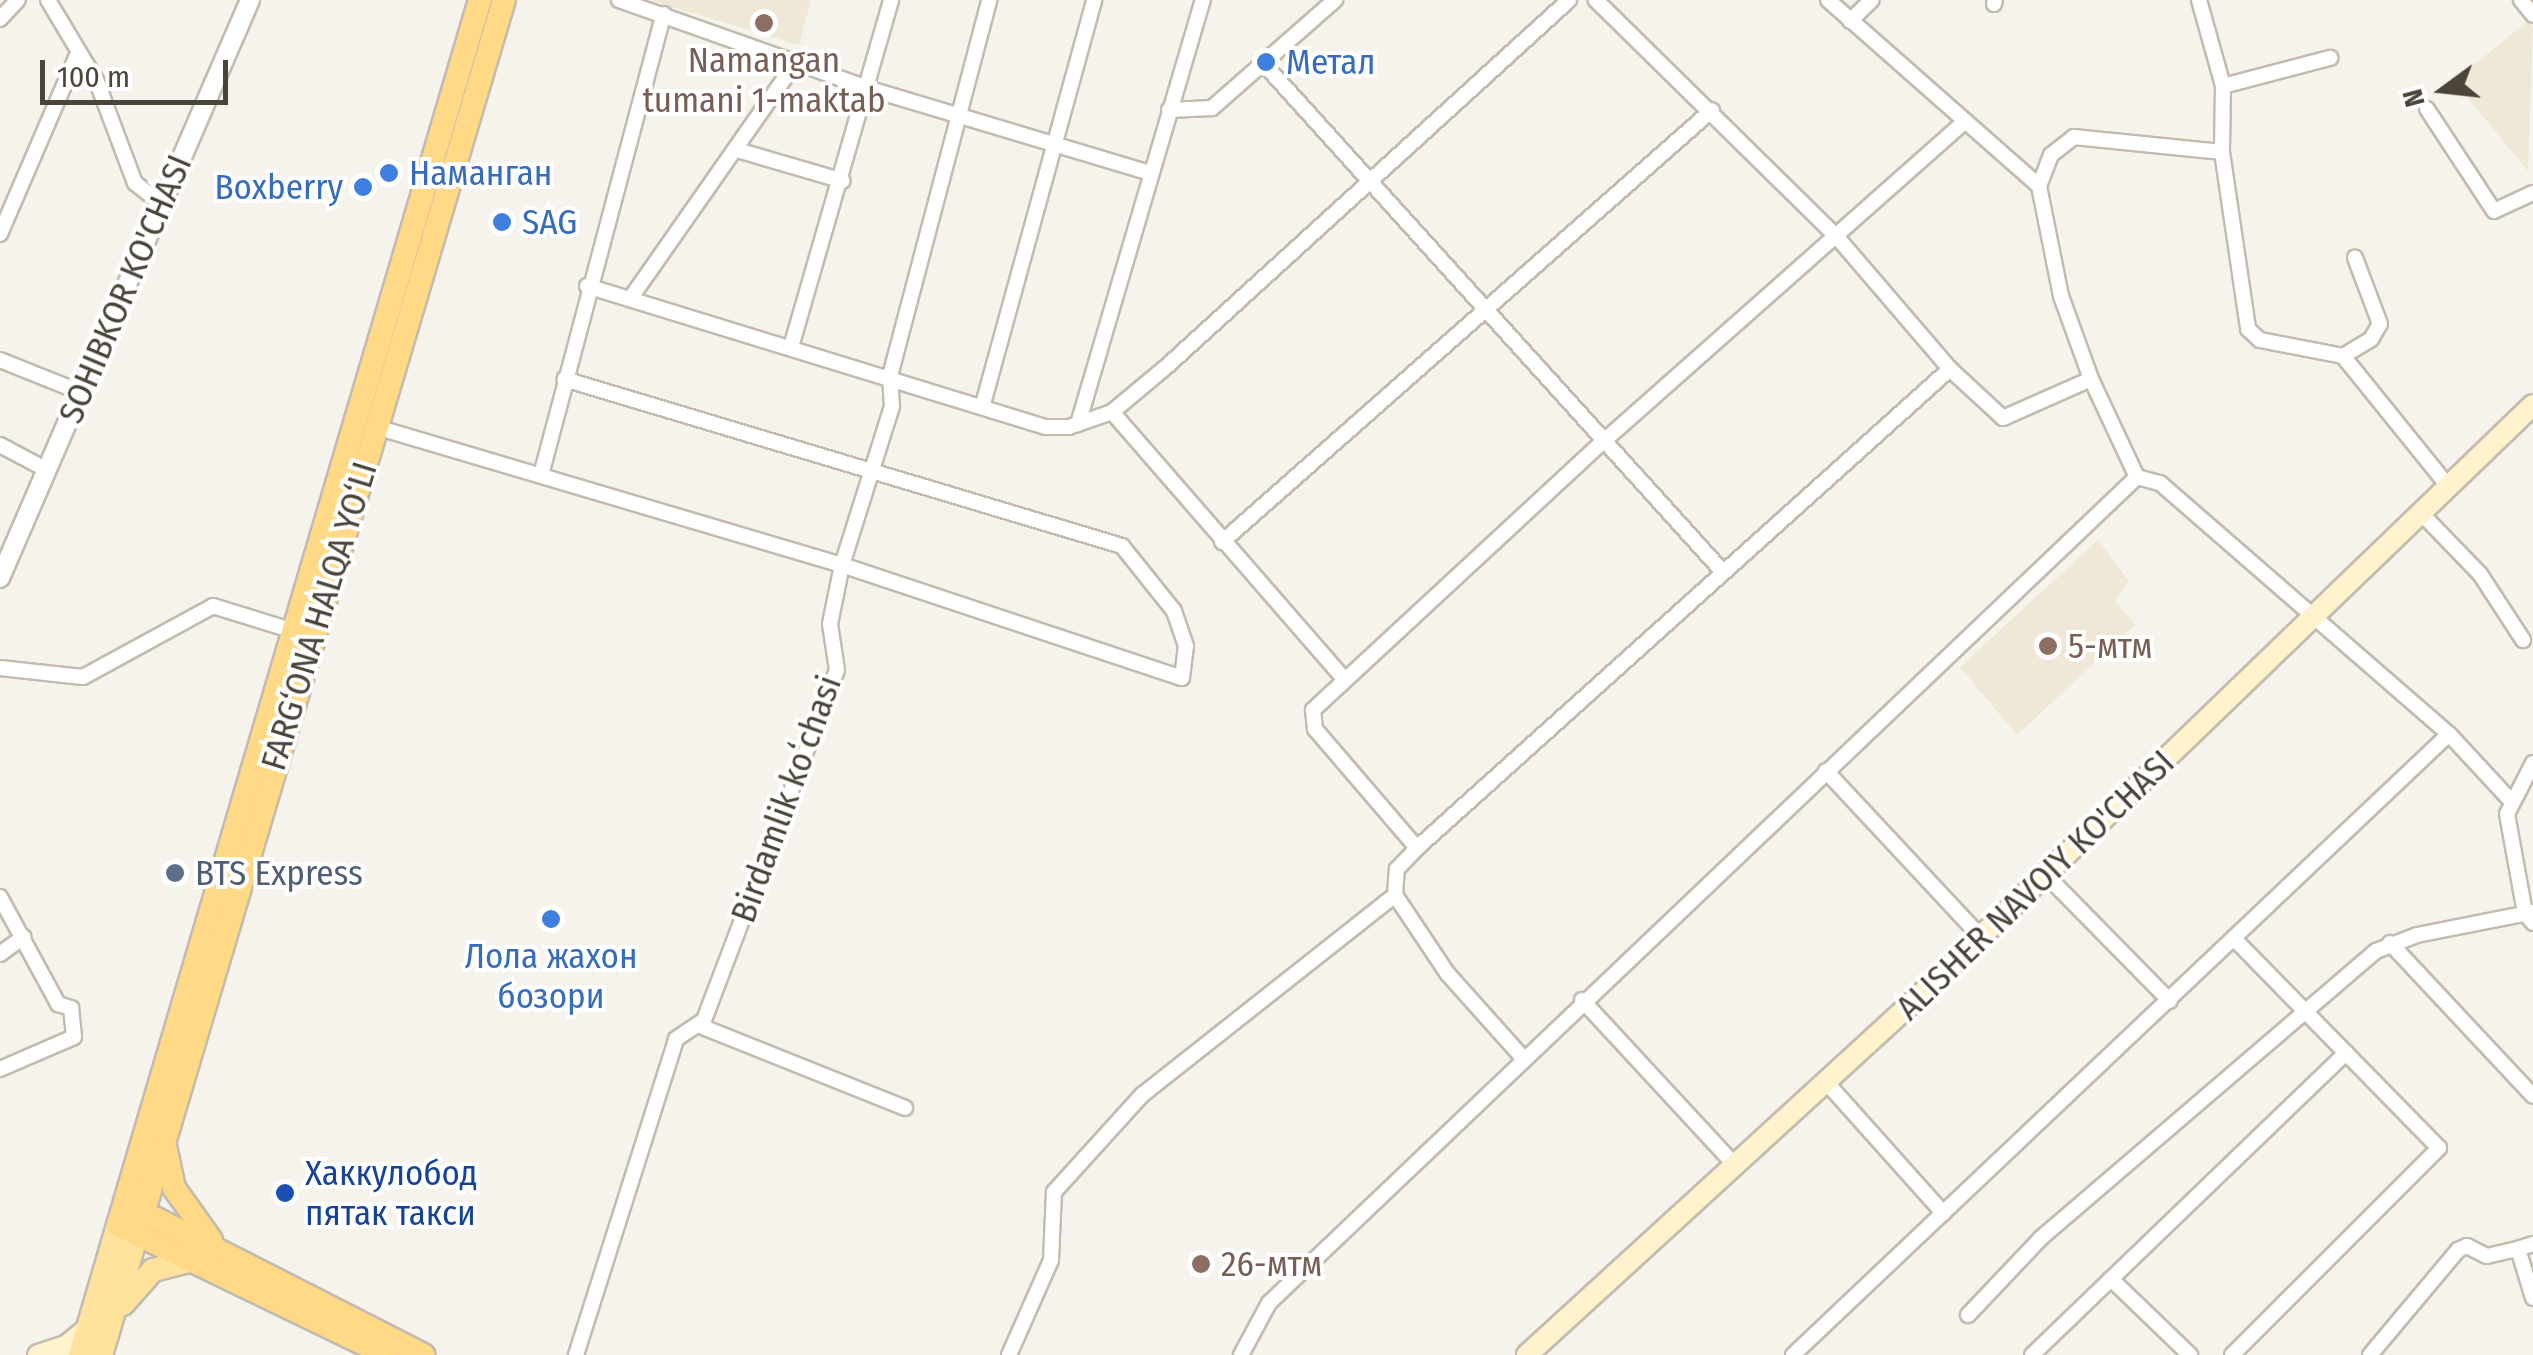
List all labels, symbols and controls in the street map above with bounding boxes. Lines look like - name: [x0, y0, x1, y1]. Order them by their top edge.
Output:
- marker: Namangan tumani 1-maktab: [753, 12, 775, 34]
- place label: Namangan tumani 1-maktab: [642, 39, 886, 121]
- scale bar: [45, 40, 232, 102]
- north arrow: [2393, 40, 2493, 140]
- place label: Метал: [1286, 41, 1375, 83]
- marker: Метал: [1255, 51, 1277, 73]
- text: 100 m: [57, 59, 130, 95]
- text: N: [2395, 86, 2432, 110]
- street label: SOHIBKOR KO'CHASI: [50, 149, 200, 429]
- place label: Наманган: [409, 152, 552, 194]
- marker: Наманган: [378, 162, 400, 184]
- place label: Boxberry: [214, 166, 343, 208]
- marker: Boxberry: [352, 176, 374, 198]
- place label: SAG: [522, 201, 577, 243]
- marker: SAG: [491, 211, 513, 233]
- street label: FARG‘ONA HALQA YO‘LI: [252, 457, 386, 775]
- place label: 5-мтм: [2068, 625, 2153, 667]
- marker: 5-мтм: [2037, 635, 2059, 657]
- street label: Birdamlik koʻchasi: [722, 670, 850, 928]
- street label: ALISHER NAVOIY KO'CHASI: [1887, 741, 2183, 1029]
- place label: BTS Express: [195, 852, 363, 894]
- marker: BTS Express: [164, 862, 186, 884]
- marker: Лола жахон бозори: [540, 908, 562, 930]
- place label: Лола жахон бозори: [464, 935, 638, 1017]
- place label: Хаккулобод пятак такси: [305, 1152, 477, 1234]
- marker: Хаккулобод пятак такси: [274, 1182, 296, 1204]
- place label: 26-мтм: [1221, 1243, 1322, 1285]
- marker: 26-мтм: [1190, 1253, 1212, 1275]

